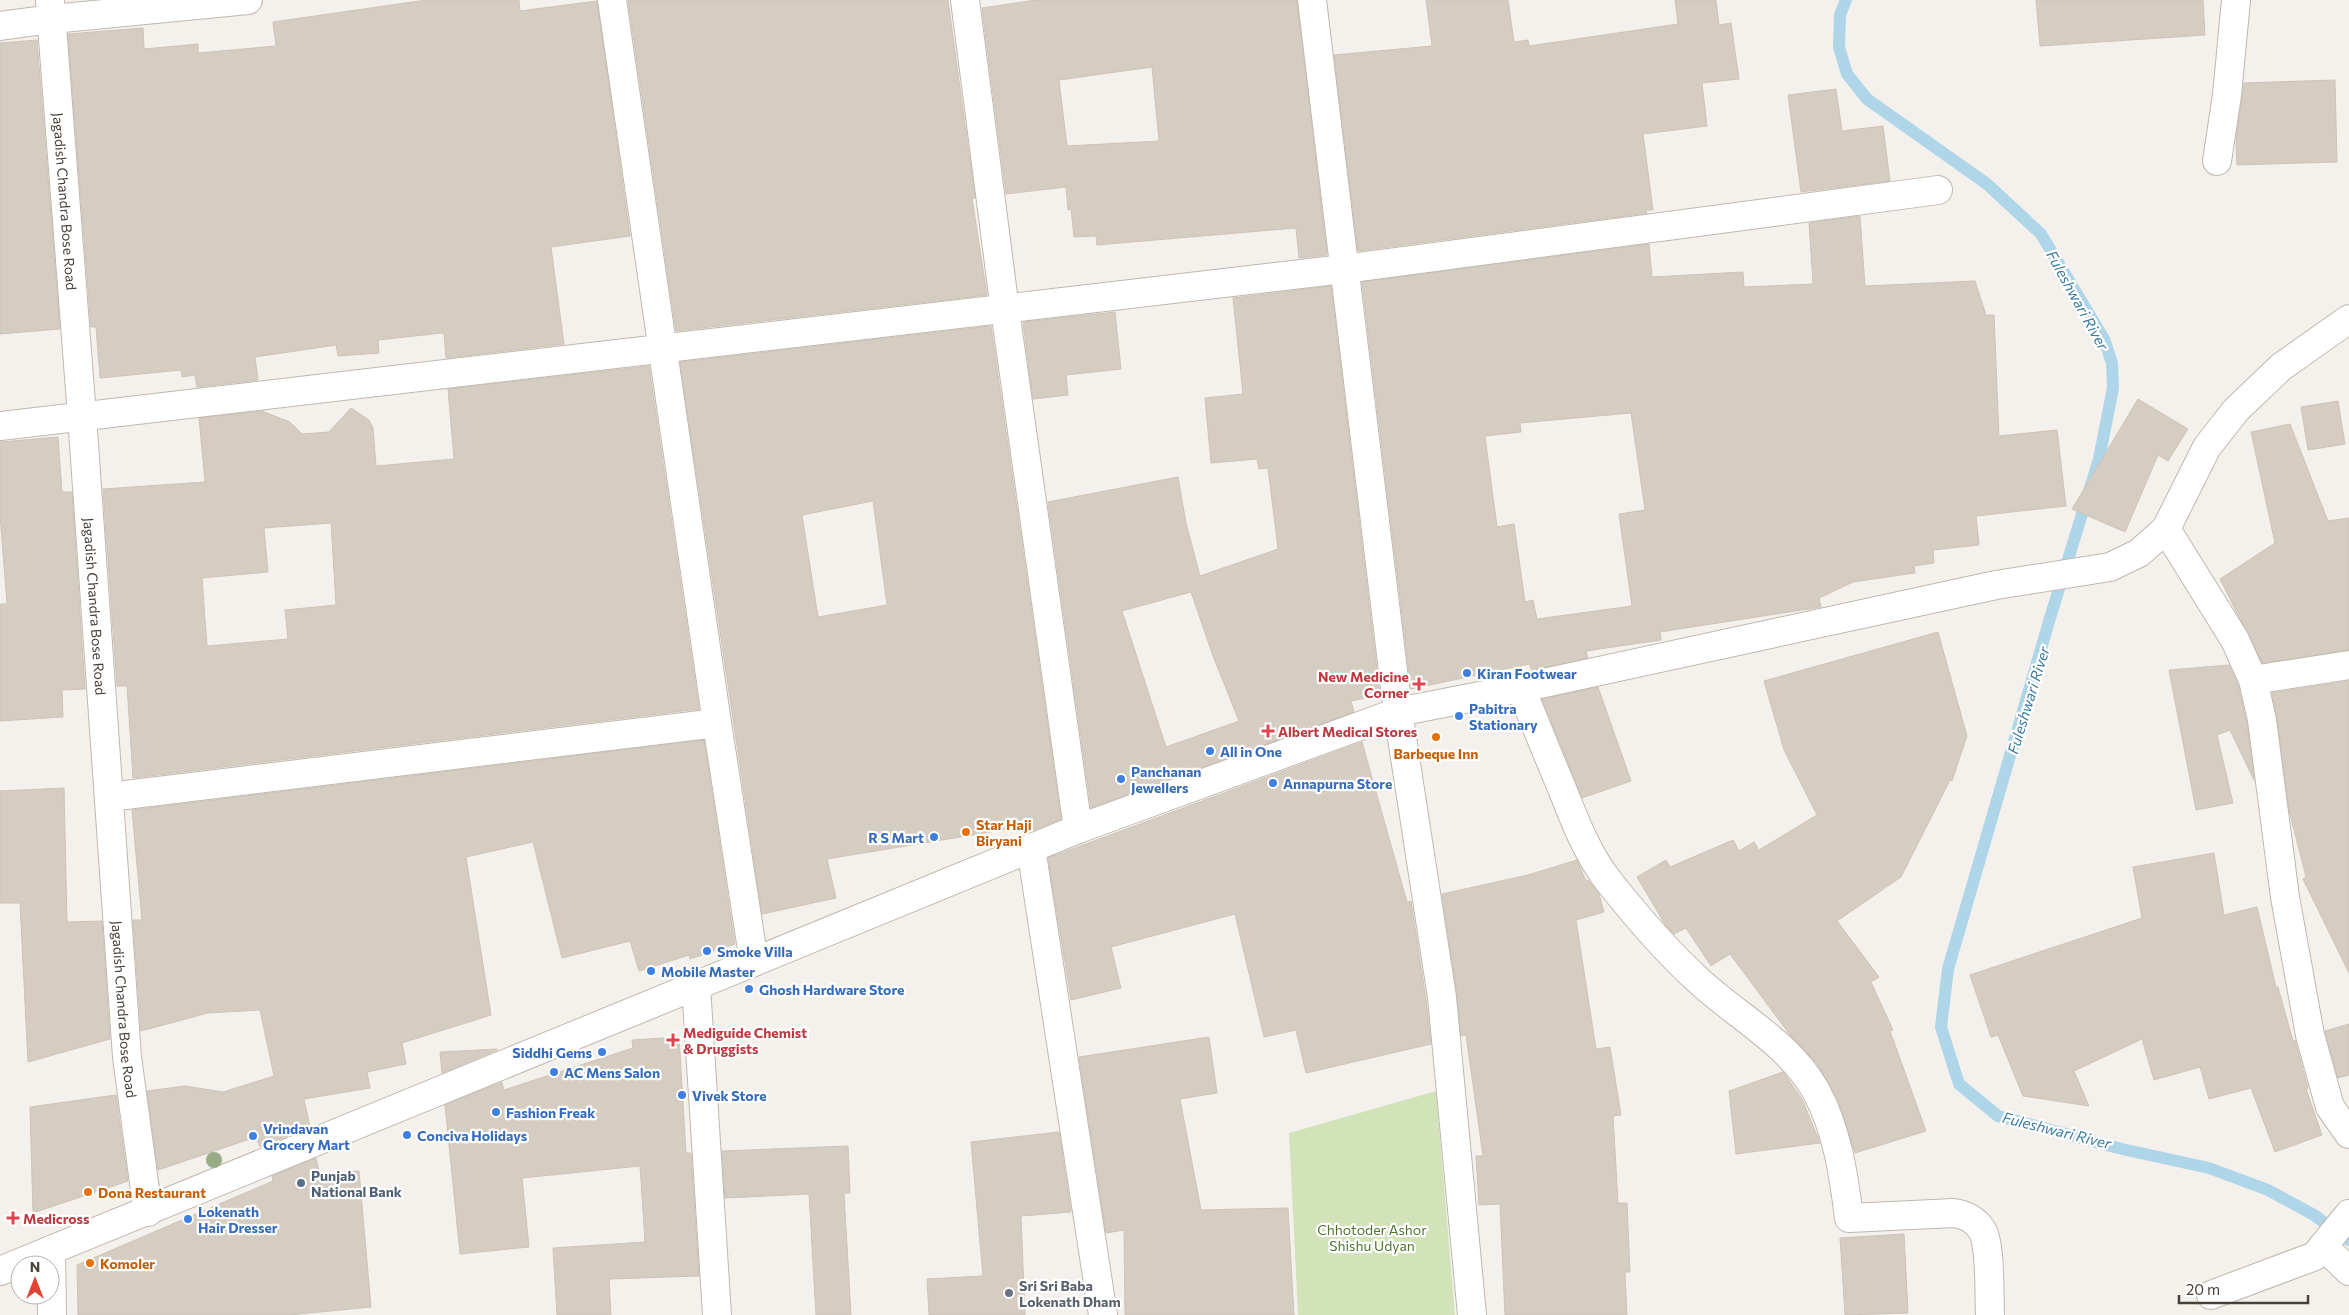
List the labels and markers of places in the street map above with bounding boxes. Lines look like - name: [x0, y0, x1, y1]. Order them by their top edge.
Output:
- place label: Kiran Footwear: [1477, 665, 1577, 682]
- marker: Kiran Footwear: [1461, 667, 1473, 679]
- place label: New Medicine Corner: [1318, 668, 1409, 701]
- marker: New Medicine Corner: [1413, 678, 1425, 690]
- place label: Pabitra Stationary: [1469, 700, 1538, 733]
- marker: Pabitra Stationary: [1453, 710, 1465, 722]
- place label: Albert Medical Stores: [1278, 723, 1418, 740]
- marker: Albert Medical Stores: [1262, 725, 1274, 737]
- marker: Barbeque Inn: [1430, 731, 1442, 743]
- place label: All in One: [1220, 743, 1282, 760]
- marker: All in One: [1204, 745, 1216, 757]
- place label: Barbeque Inn: [1394, 745, 1478, 762]
- place label: Panchanan Jewellers: [1131, 763, 1201, 796]
- marker: Panchanan Jewellers: [1115, 773, 1127, 785]
- place label: Annapurna Store: [1283, 775, 1392, 792]
- marker: Annapurna Store: [1267, 777, 1279, 789]
- place label: Star Haji Biryani: [976, 816, 1032, 849]
- marker: Star Haji Biryani: [960, 826, 972, 838]
- place label: R S Mart: [868, 829, 924, 846]
- marker: R S Mart: [928, 831, 940, 843]
- place label: Smoke Villa: [717, 943, 793, 960]
- marker: Smoke Villa: [701, 945, 713, 957]
- place label: Mobile Master: [661, 963, 755, 980]
- marker: Mobile Master: [645, 965, 657, 977]
- place label: Ghosh Hardware Store: [759, 981, 904, 998]
- marker: Ghosh Hardware Store: [743, 983, 755, 995]
- place label: Mediguide Chemist & Druggists: [683, 1024, 807, 1057]
- marker: Mediguide Chemist & Druggists: [667, 1034, 679, 1046]
- place label: Siddhi Gems: [512, 1044, 592, 1061]
- marker: Siddhi Gems: [596, 1046, 608, 1058]
- place label: AC Mens Salon: [564, 1064, 660, 1081]
- marker: AC Mens Salon: [548, 1066, 560, 1078]
- place label: Vivek Store: [692, 1087, 767, 1104]
- marker: Vivek Store: [676, 1089, 688, 1101]
- place label: Fashion Freak: [506, 1104, 595, 1121]
- marker: Fashion Freak: [490, 1106, 502, 1118]
- place label: Vrindavan Grocery Mart: [263, 1120, 350, 1153]
- place label: Conciva Holidays: [417, 1127, 528, 1144]
- marker: Conciva Holidays: [401, 1129, 413, 1141]
- marker: Vrindavan Grocery Mart: [247, 1130, 259, 1142]
- place label: Punjab National Bank: [311, 1167, 402, 1200]
- marker: Punjab National Bank: [295, 1177, 307, 1189]
- place label: Dona Restaurant: [98, 1184, 206, 1201]
- marker: Dona Restaurant: [82, 1186, 94, 1198]
- place label: Lokenath Hair Dresser: [198, 1203, 278, 1236]
- place label: Medicross: [23, 1210, 90, 1227]
- marker: Medicross: [7, 1212, 19, 1224]
- marker: Lokenath Hair Dresser: [182, 1213, 194, 1225]
- place label: Komoler: [100, 1255, 155, 1272]
- marker: Komoler: [84, 1257, 96, 1269]
- place label: Sri Sri Baba Lokenath Dham: [1019, 1277, 1121, 1310]
- marker: Sri Sri Baba Lokenath Dham: [1003, 1287, 1015, 1299]

